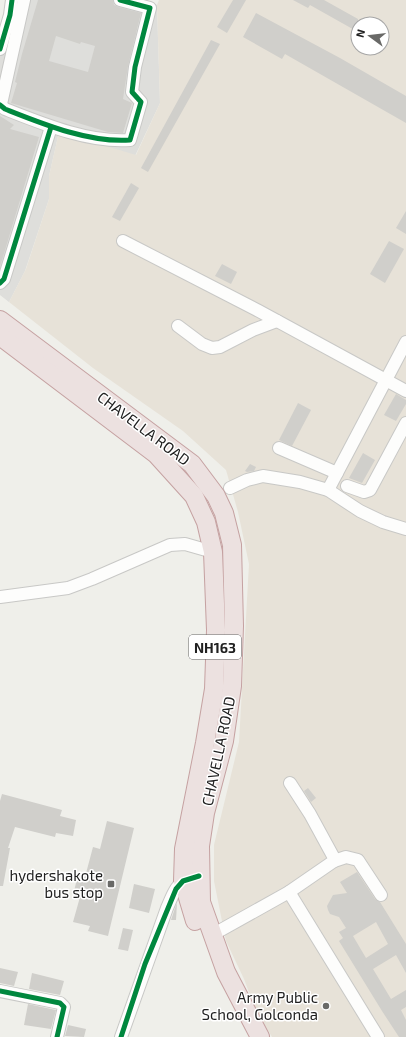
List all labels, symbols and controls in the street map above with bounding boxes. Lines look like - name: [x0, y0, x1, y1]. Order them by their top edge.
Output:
- north arrow: [350, 16, 390, 56]
- text: N: [353, 28, 367, 39]
- street label: CHAVELLA ROAD: [94, 387, 194, 469]
- road number: NH163: [189, 635, 241, 659]
- street label: CHAVELLA ROAD: [198, 695, 238, 807]
- place label: hydershakote bus stop: [10, 866, 103, 901]
- marker: hydershakote bus stop: [106, 879, 116, 889]
- place label: Army Public School, Golconda: [202, 988, 318, 1023]
- marker: Army Public School, Golconda: [321, 1001, 331, 1011]

